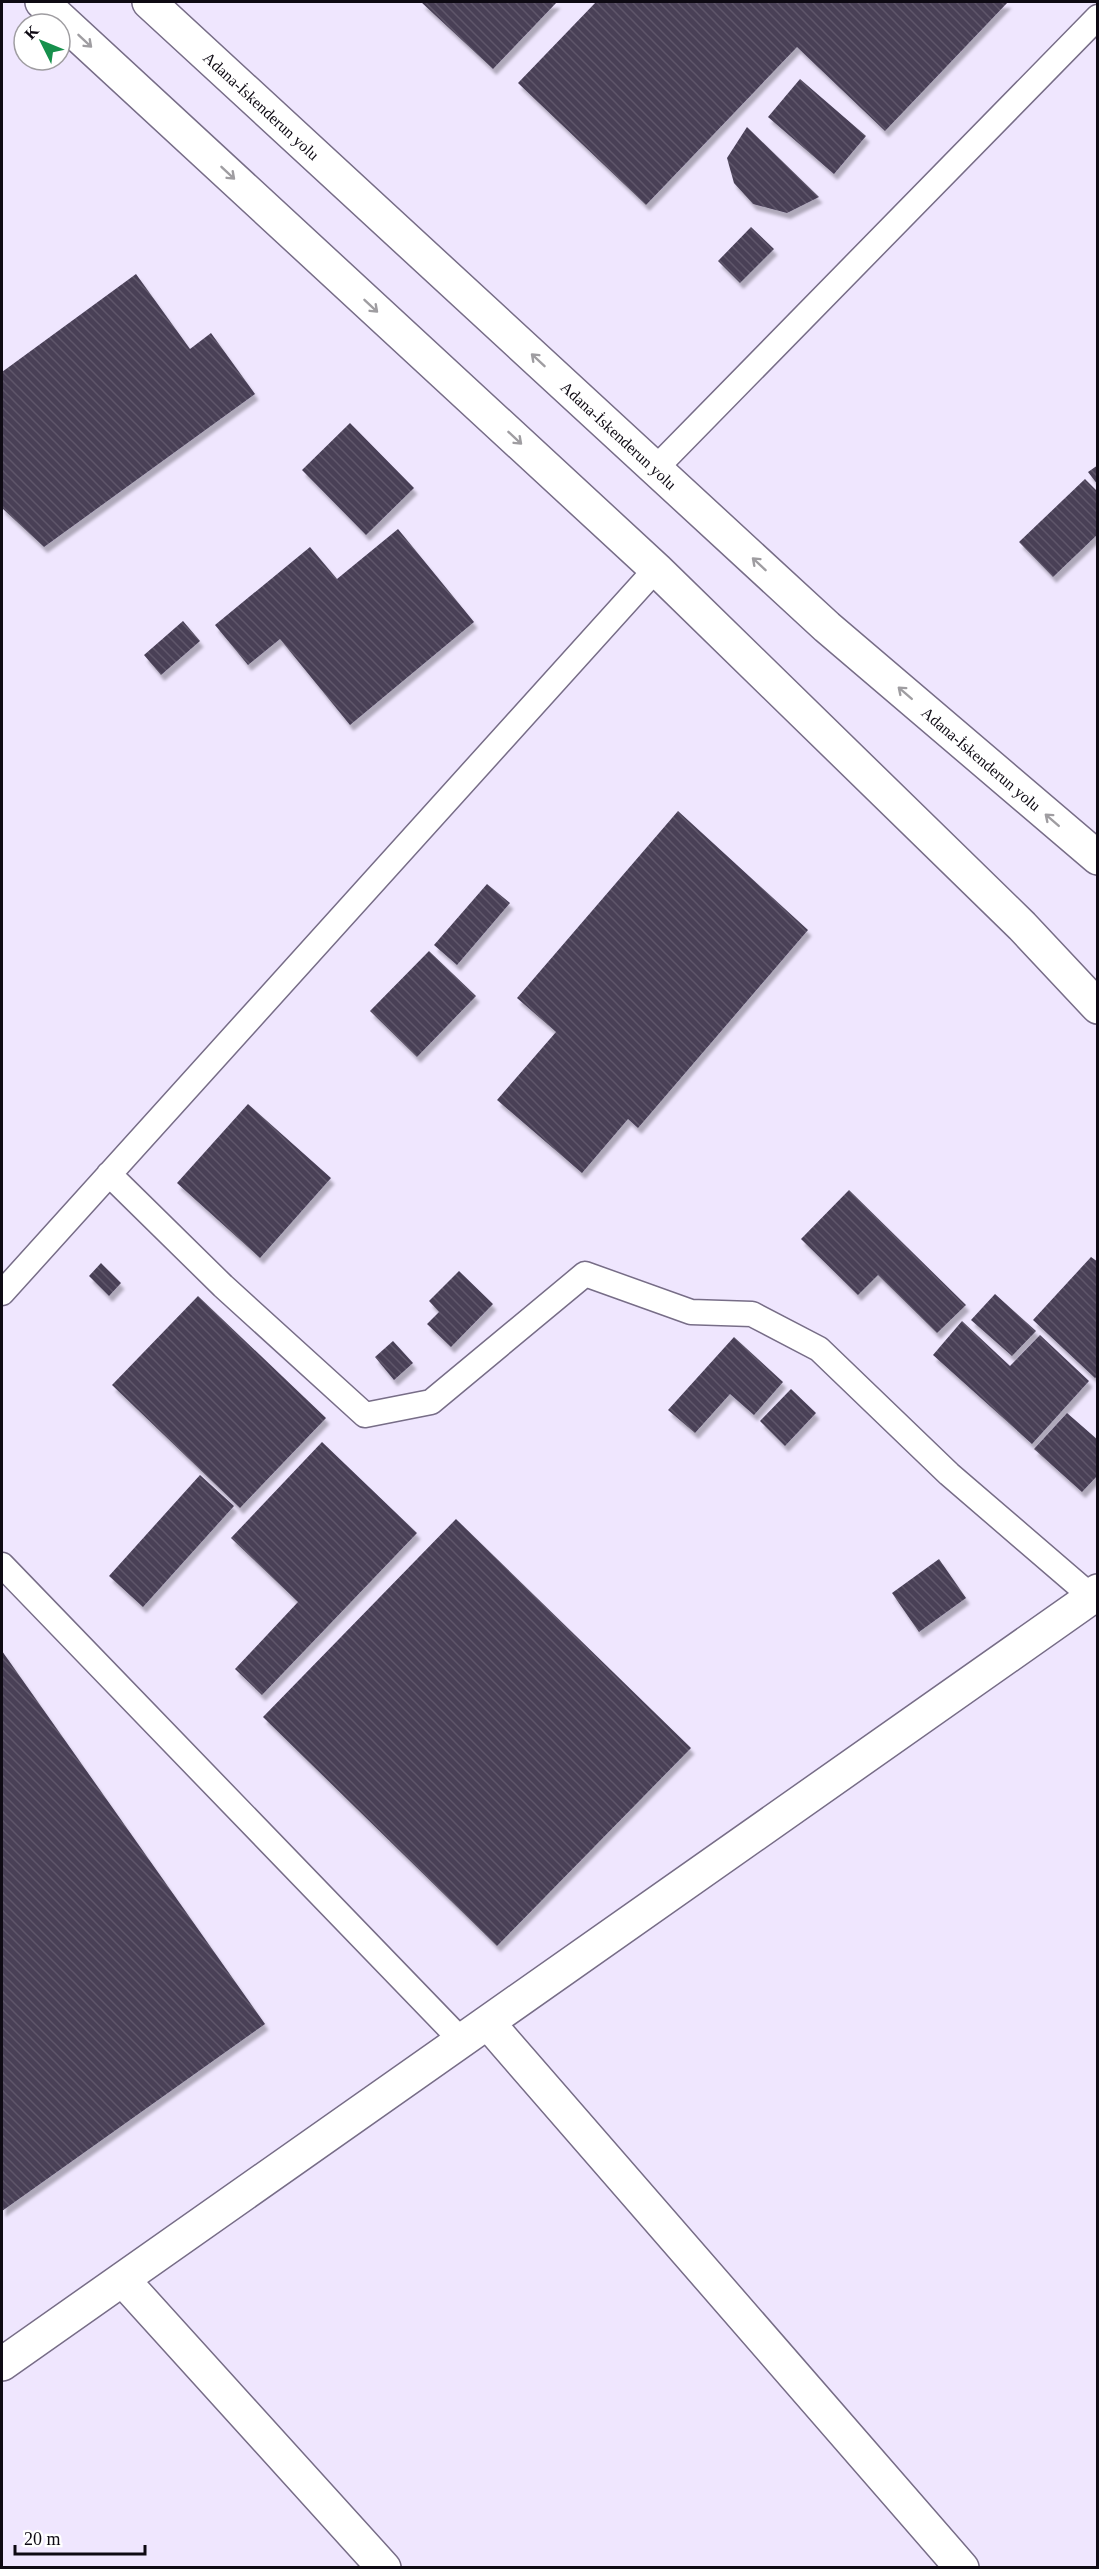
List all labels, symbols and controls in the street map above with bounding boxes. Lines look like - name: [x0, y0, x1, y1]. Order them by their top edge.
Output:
- north arrow: [12, 12, 72, 72]
- text: K: [21, 21, 42, 42]
- one-way arrow: [77, 34, 92, 48]
- street label: Adana-İskenderun yolu: [200, 48, 323, 163]
- one-way arrow: [220, 166, 235, 180]
- one-way arrow: [363, 298, 378, 312]
- one-way arrow: [531, 353, 546, 367]
- street label: Adana-İskenderun yolu: [558, 378, 680, 492]
- one-way arrow: [507, 431, 522, 445]
- one-way arrow: [752, 557, 767, 571]
- one-way arrow: [898, 686, 913, 700]
- street label: Adana-İskenderun yolu: [919, 703, 1044, 814]
- one-way arrow: [1045, 813, 1060, 827]
- scale bar: [15, 2518, 146, 2556]
- text: 20 m: [24, 2529, 61, 2549]

